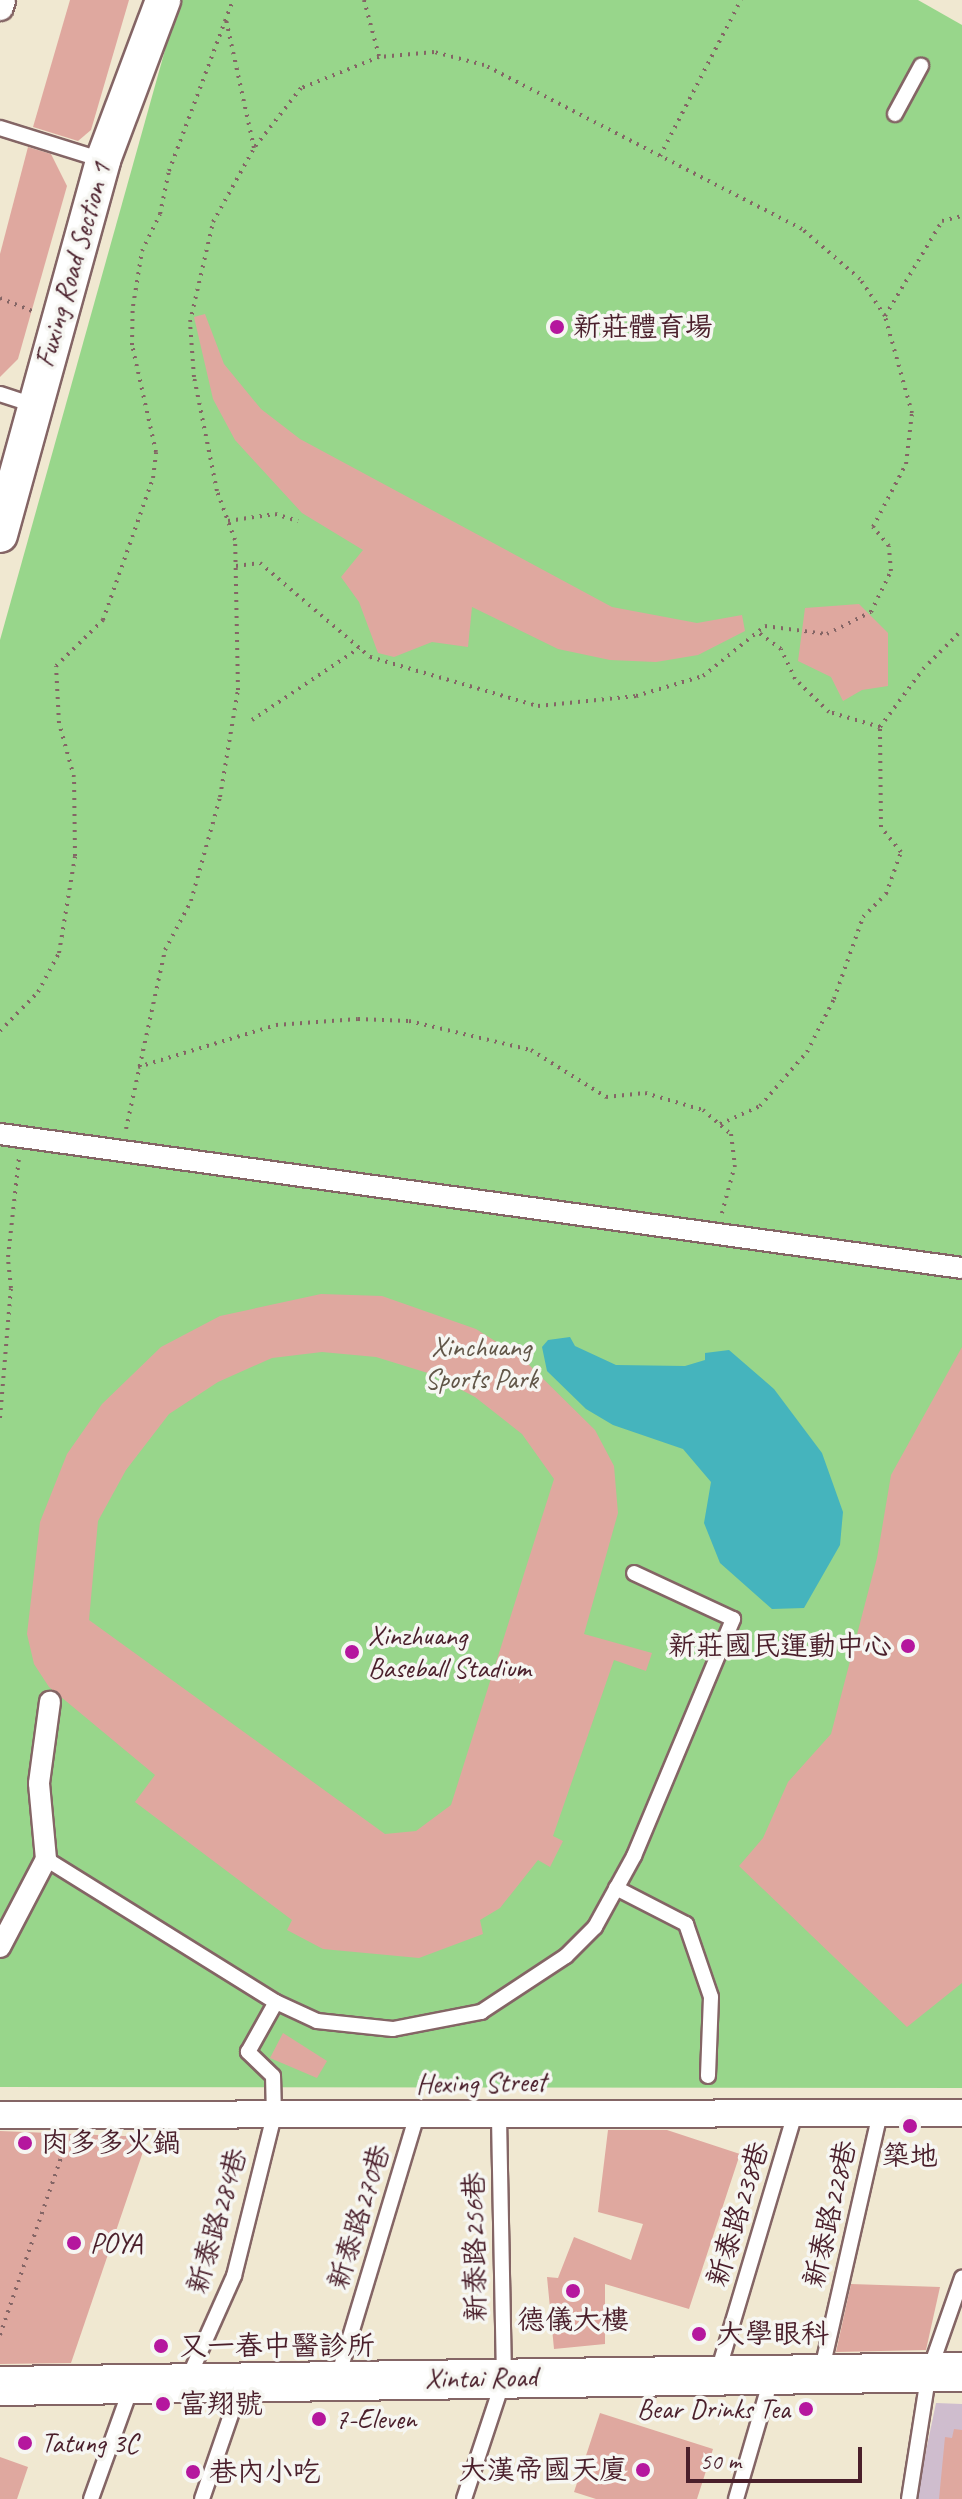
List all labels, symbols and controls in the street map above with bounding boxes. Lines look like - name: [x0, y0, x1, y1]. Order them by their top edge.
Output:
- street label: Fuxing Road Section 1: [28, 160, 118, 370]
- place label: 新莊體育場: [573, 310, 713, 344]
- marker: 新莊體育場: [548, 318, 566, 336]
- park label: Xinchuang Sports Park: [424, 1330, 538, 1396]
- place label: Xinzhuang Baseball Stadium: [368, 1619, 531, 1685]
- place label: 新莊國民運動中心: [668, 1629, 892, 1663]
- marker: 新莊國民運動中心: [899, 1637, 917, 1655]
- marker: Xinzhuang Baseball Stadium: [343, 1643, 361, 1661]
- street label: Hexing Street: [416, 2065, 546, 2101]
- marker: 築地: [901, 2117, 919, 2135]
- place label: 肉多多火鍋: [41, 2126, 181, 2160]
- marker: 肉多多火鍋: [16, 2134, 34, 2152]
- street label: 新泰路238巷: [700, 2137, 776, 2291]
- street label: 新泰路228巷: [797, 2137, 863, 2291]
- place label: 築地: [882, 2139, 938, 2173]
- street label: 新泰路270巷: [321, 2140, 397, 2294]
- street label: 新泰路284巷: [180, 2144, 254, 2298]
- street label: 新泰路256巷: [457, 2172, 493, 2322]
- place label: POYA: [90, 2226, 142, 2260]
- marker: POYA: [65, 2234, 83, 2252]
- marker: 德儀大樓: [564, 2282, 582, 2300]
- place label: 德儀大樓: [517, 2303, 629, 2337]
- place label: 大學眼科: [717, 2317, 829, 2351]
- marker: 大學眼科: [688, 2323, 710, 2345]
- place label: 又一春中醫診所: [179, 2329, 375, 2363]
- marker: 又一春中醫診所: [150, 2335, 172, 2357]
- street label: Xintai Road: [425, 2360, 537, 2396]
- place label: 富翔號: [179, 2387, 263, 2421]
- place label: Bear Drinks Tea: [637, 2392, 790, 2426]
- marker: 富翔號: [154, 2395, 172, 2413]
- marker: Bear Drinks Tea: [797, 2400, 815, 2418]
- place label: 7-Eleven: [335, 2402, 416, 2436]
- marker: 7-Eleven: [310, 2410, 328, 2428]
- place label: Tatung 3C: [41, 2426, 138, 2460]
- scale bar: [690, 2431, 866, 2481]
- marker: Tatung 3C: [16, 2434, 34, 2452]
- text: 50 m: [700, 2446, 741, 2476]
- place label: 大漢帝國天廈: [459, 2453, 627, 2487]
- place label: 巷内小吃: [209, 2455, 321, 2489]
- marker: 大漢帝國天廈: [634, 2461, 652, 2479]
- marker: 巷内小吃: [184, 2463, 202, 2481]

